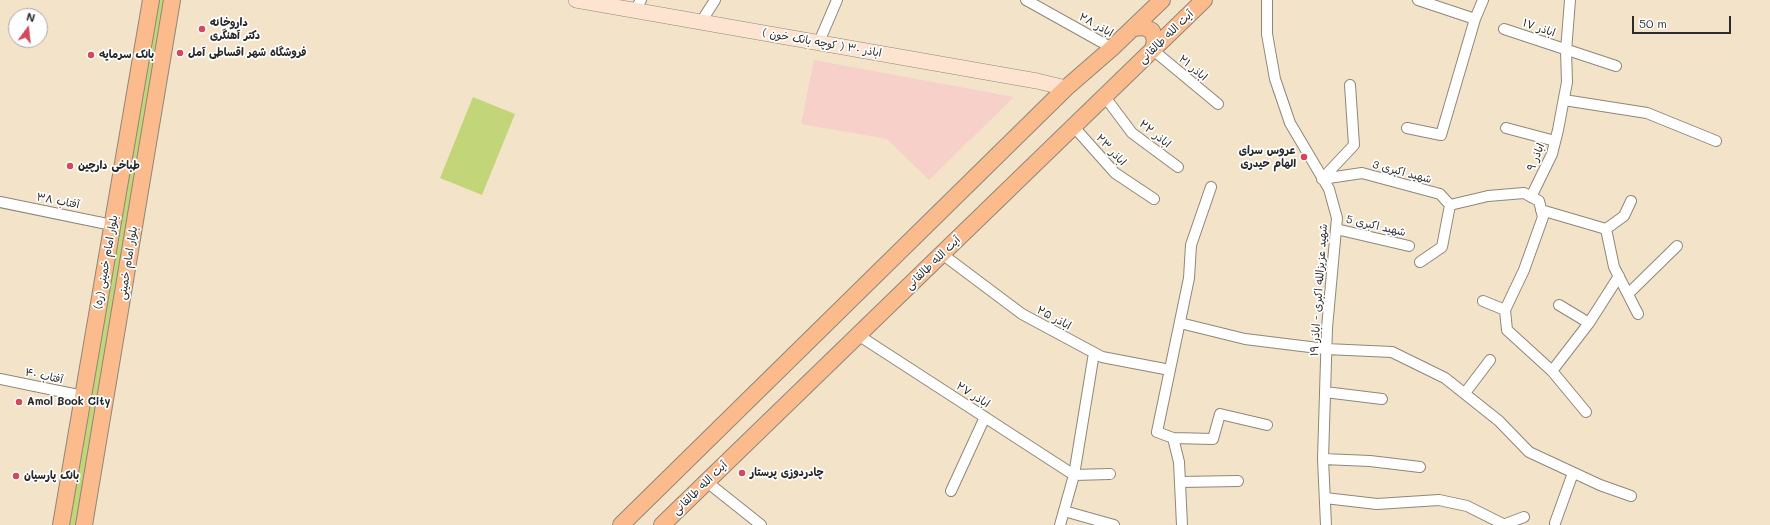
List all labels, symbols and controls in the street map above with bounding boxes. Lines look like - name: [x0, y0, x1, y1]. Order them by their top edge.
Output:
- street label: آیت الله طالقانی: [1136, 7, 1196, 67]
- north arrow: [8, 8, 48, 48]
- scale bar: [1634, 8, 1733, 34]
- text: N: [25, 9, 37, 25]
- street label: اباذر ۲۸: [1077, 10, 1115, 40]
- text: 50 m: [1639, 15, 1667, 31]
- place label: داروخانه دکتر آهنگری: [210, 16, 260, 42]
- street label: اباذر ۱۷: [1521, 16, 1557, 40]
- marker: داروخانه دکتر آهنگری: [197, 24, 207, 34]
- street label: اباذر ۳۰ ( کوچه بانک خون ): [761, 26, 883, 60]
- place label: فروشگاه شهر اقساطی آمل: [188, 46, 307, 60]
- place label: بانک سرمایه: [99, 48, 154, 62]
- marker: فروشگاه شهر اقساطی آمل: [175, 48, 185, 58]
- marker: بانک سرمایه: [86, 50, 96, 60]
- street label: اباذر ۲۱: [1176, 52, 1210, 84]
- street label: اباذر ۲۲: [1137, 117, 1173, 151]
- street label: اباذر ۲۳: [1093, 131, 1129, 169]
- street label: اباذر ۹: [1524, 141, 1548, 173]
- place label: عروس سرای الهام حیدری: [1239, 144, 1296, 170]
- marker: عروس سرای الهام حیدری: [1299, 152, 1309, 162]
- street label: شهید اکبری 3: [1371, 158, 1433, 186]
- place label: طباخی دارچین: [78, 159, 140, 173]
- marker: طباخی دارچین: [65, 161, 75, 171]
- street label: آفتاب ۳۸: [35, 190, 81, 212]
- street label: شهید اکبری 5: [1345, 213, 1407, 239]
- street label: بلوار امام خمینی (ره): [91, 214, 121, 310]
- street label: شهید عزیزالله اکبری - اباذر ۱۹: [1308, 223, 1330, 357]
- street label: بلوار امام خمینی: [116, 225, 140, 301]
- street label: آیت الله طالقانی: [903, 233, 963, 293]
- street label: اباذر ۲۵: [1035, 303, 1073, 333]
- street label: آفتاب ۴۰: [24, 366, 64, 386]
- street label: اباذر ۲۷: [954, 379, 992, 411]
- place label: Amol Book City: [27, 395, 110, 409]
- marker: Amol Book City: [14, 397, 24, 407]
- street label: آیت الله طالقانی: [670, 458, 730, 518]
- place label: چادردوزی پرستار: [750, 466, 824, 480]
- marker: چادردوزی پرستار: [737, 468, 747, 478]
- place label: بانک پارسیان: [24, 469, 79, 483]
- marker: بانک پارسیان: [11, 471, 21, 481]

